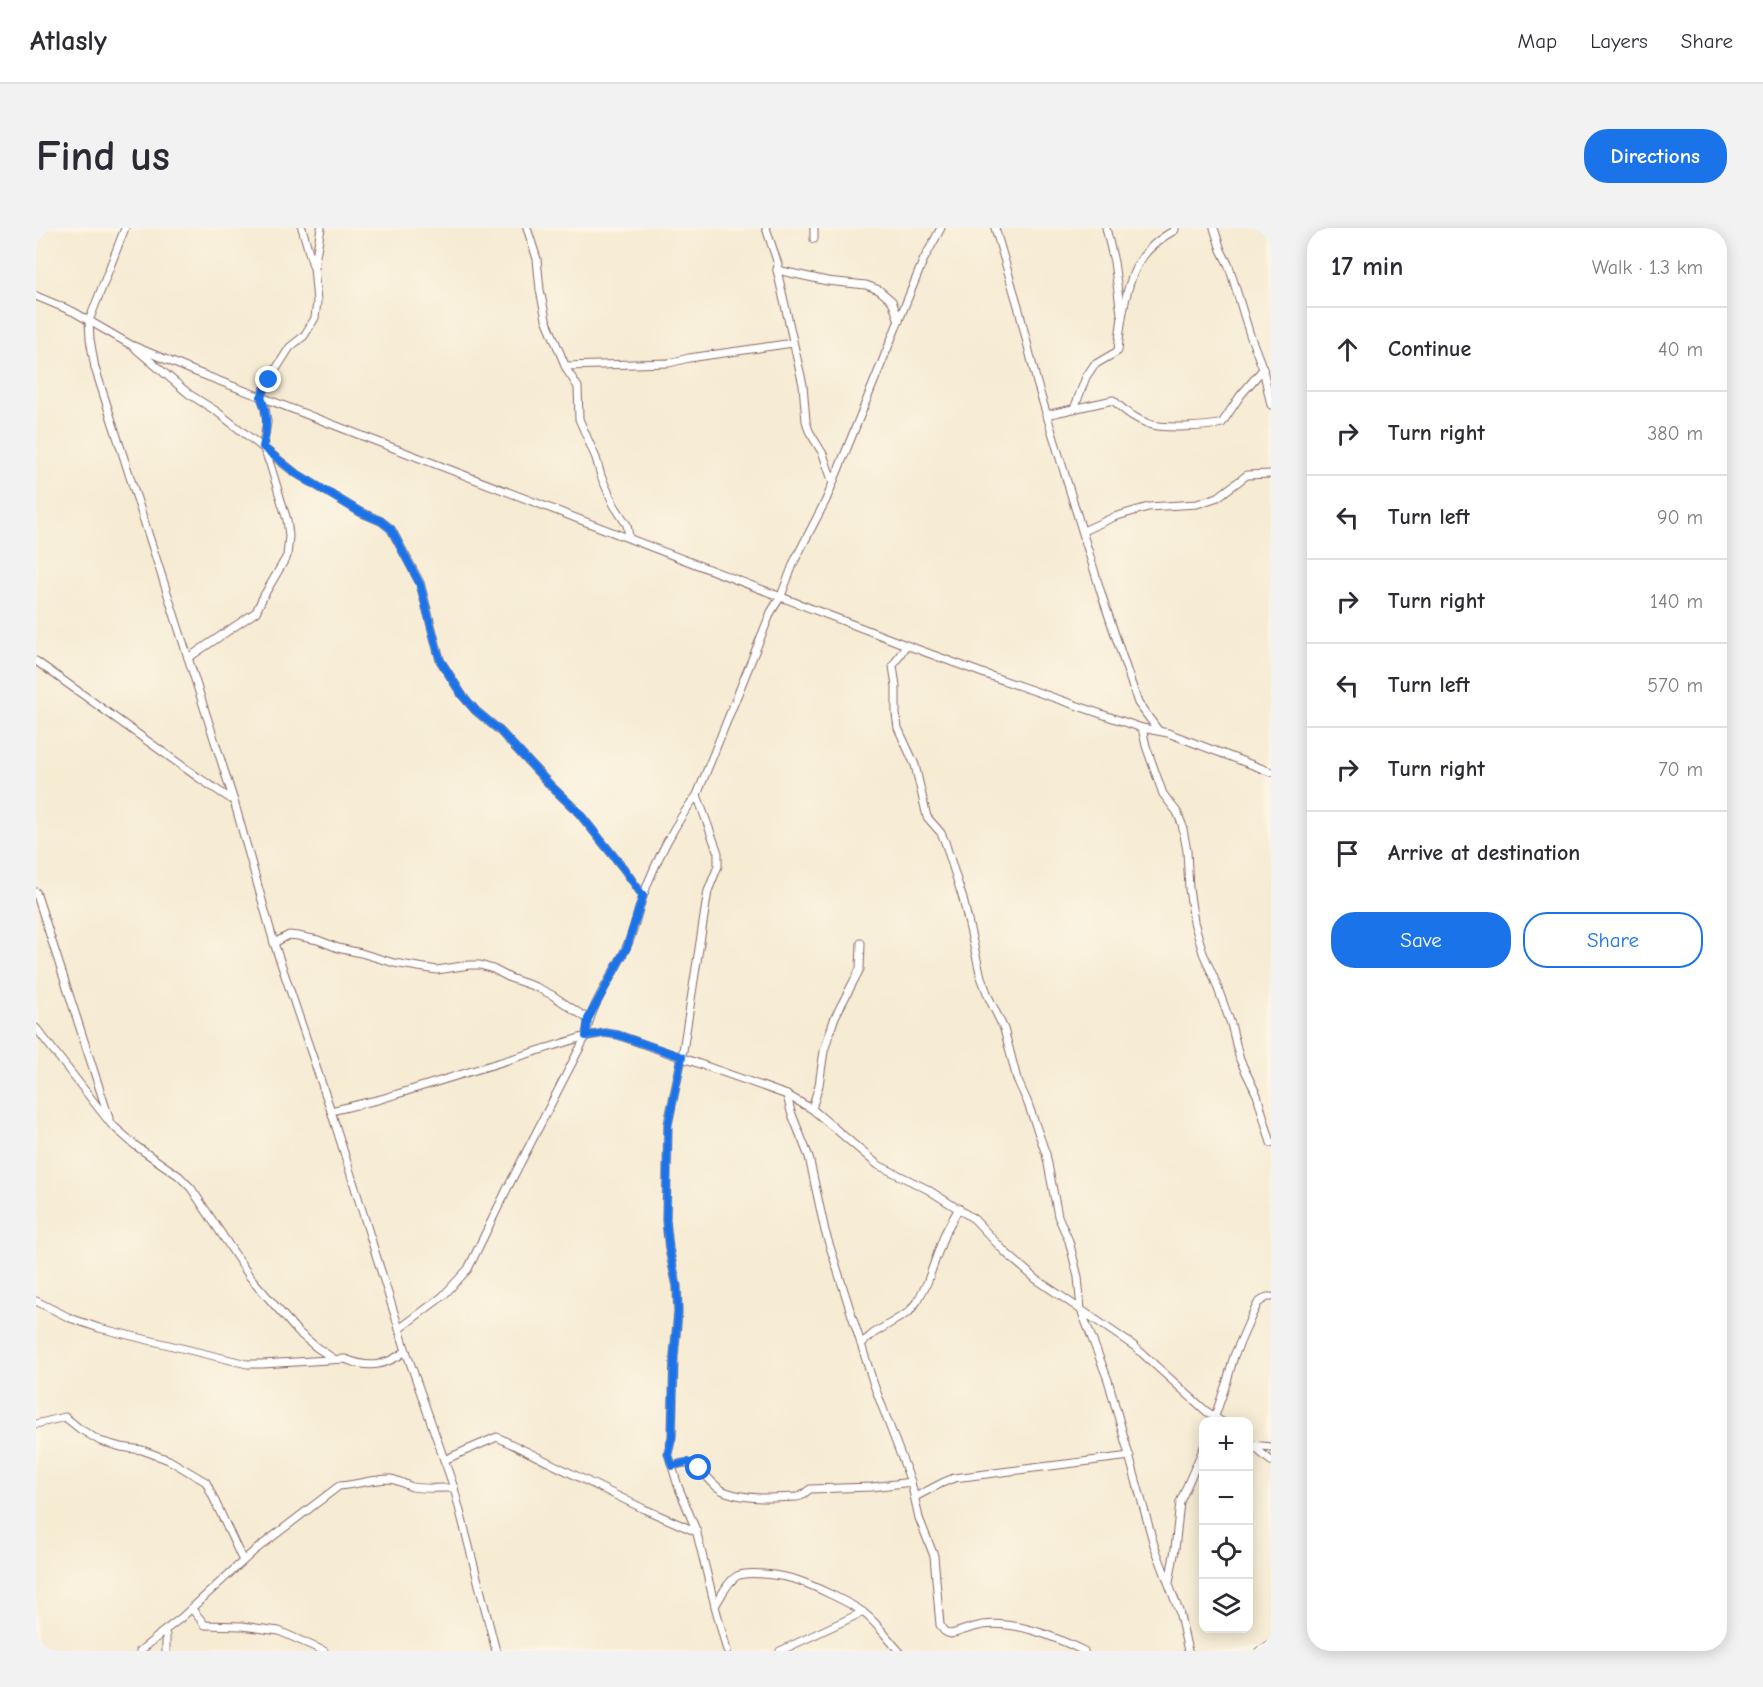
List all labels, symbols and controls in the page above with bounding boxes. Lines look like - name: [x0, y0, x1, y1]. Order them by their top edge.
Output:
- text: Atlasly: [30, 25, 107, 57]
- text: Map: [1518, 29, 1557, 53]
- text: Layers: [1590, 29, 1648, 53]
- text: Share: [1681, 29, 1733, 53]
- button: Directions: [1584, 129, 1727, 183]
- text: Find us: [36, 132, 170, 181]
- text: 17 min: [1331, 252, 1403, 282]
- text: Walk · 1.3 km: [1592, 256, 1703, 279]
- icon: ahead: [1331, 333, 1364, 366]
- text: Continue: [1388, 336, 1471, 362]
- text: 40 m: [1658, 338, 1703, 361]
- route end: [255, 366, 281, 392]
- icon: right: [1331, 417, 1364, 450]
- text: Turn right: [1388, 420, 1485, 446]
- text: 380 m: [1647, 422, 1703, 445]
- icon: left: [1331, 501, 1364, 534]
- text: Turn left: [1388, 504, 1470, 530]
- text: 90 m: [1657, 506, 1703, 529]
- icon: right: [1331, 585, 1364, 618]
- text: Turn right: [1388, 588, 1485, 614]
- text: 140 m: [1650, 590, 1703, 613]
- icon: left: [1331, 669, 1364, 702]
- text: Turn left: [1388, 672, 1470, 698]
- text: 570 m: [1647, 674, 1703, 697]
- icon: right: [1331, 753, 1364, 786]
- text: Turn right: [1388, 756, 1485, 782]
- text: 70 m: [1658, 758, 1703, 781]
- icon: arrive: [1331, 837, 1364, 870]
- text: Arrive at destination: [1388, 840, 1580, 866]
- button: Save: [1331, 912, 1511, 968]
- button: Share: [1523, 912, 1703, 968]
- map controls: [1199, 1417, 1253, 1633]
- button: +: [1199, 1417, 1253, 1471]
- route start: [685, 1454, 711, 1480]
- button: −: [1199, 1471, 1253, 1525]
- button: locate: [1199, 1525, 1253, 1579]
- button: layers: [1199, 1579, 1253, 1633]

